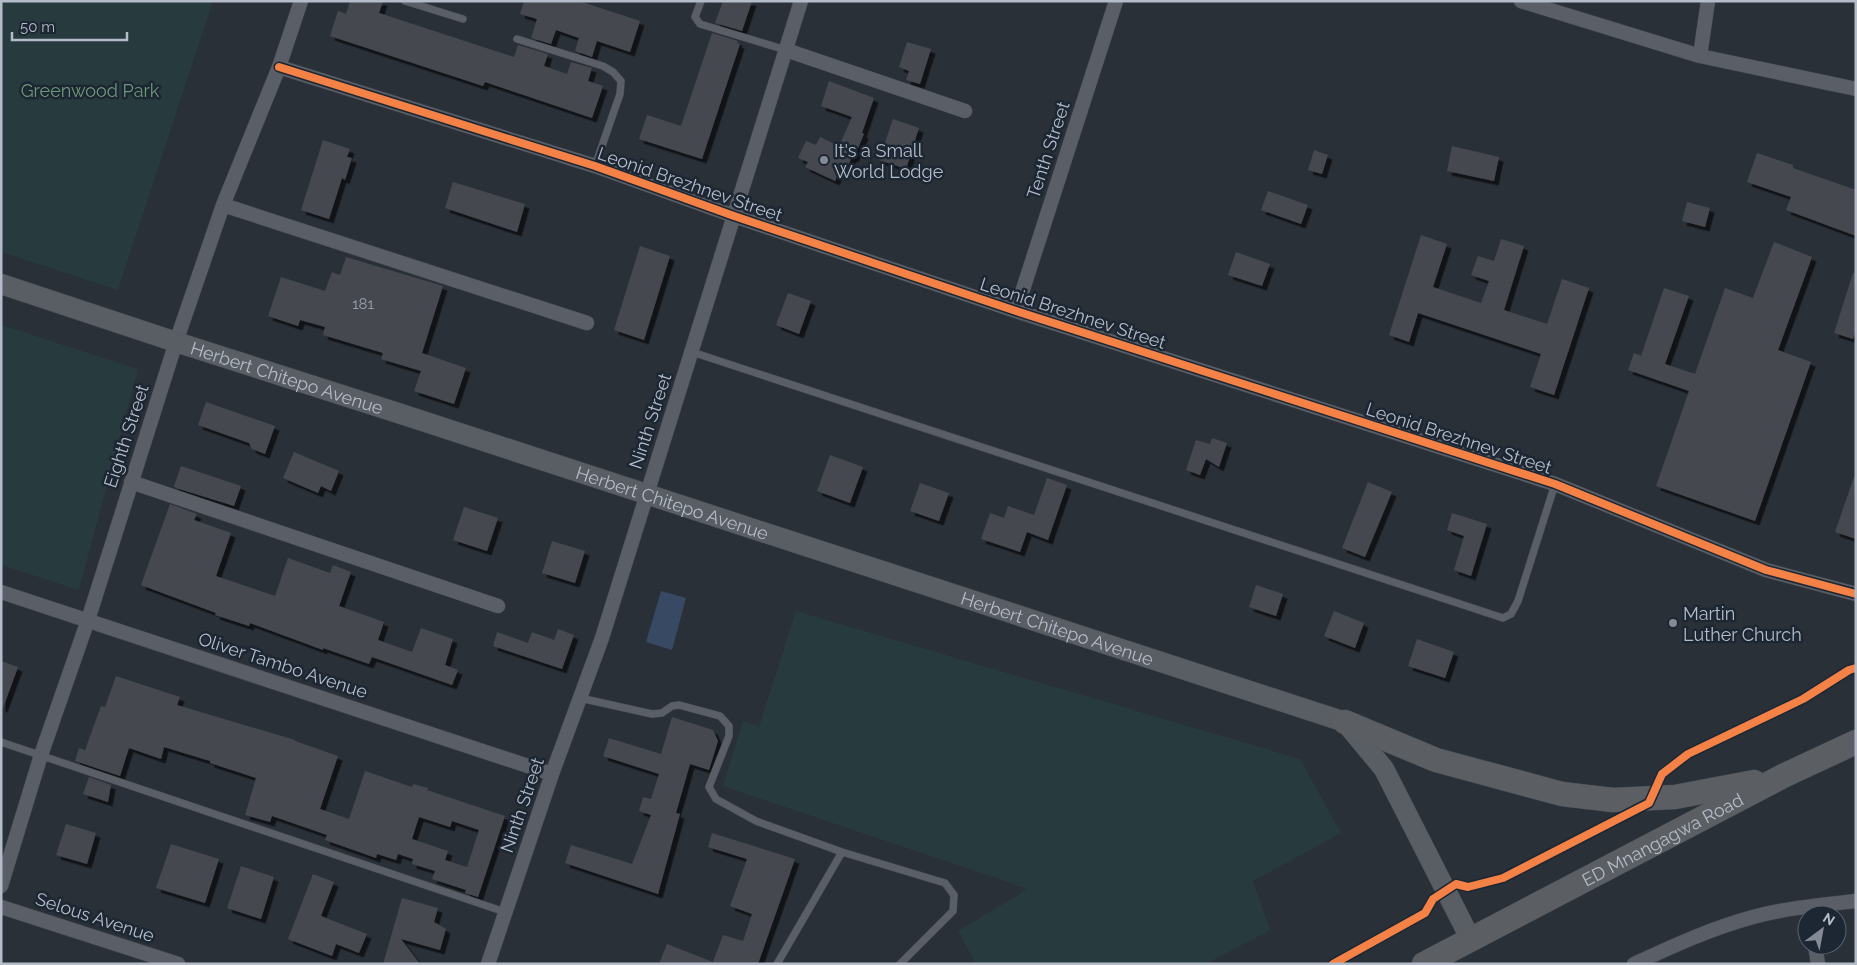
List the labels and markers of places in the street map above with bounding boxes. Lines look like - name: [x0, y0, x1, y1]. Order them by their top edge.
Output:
- place label: It's a Small World Lodge: [834, 140, 944, 182]
- marker: It's a Small World Lodge: [818, 154, 830, 166]
- place label: Martin Luther Church: [1683, 603, 1802, 645]
- marker: Martin Luther Church: [1667, 617, 1679, 629]

